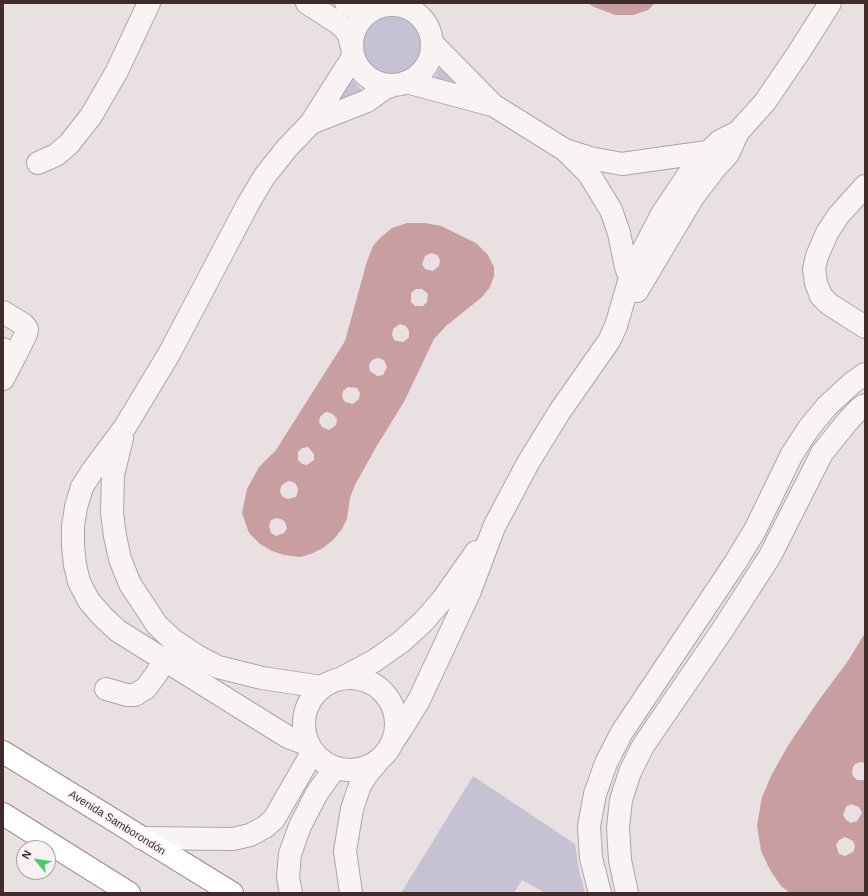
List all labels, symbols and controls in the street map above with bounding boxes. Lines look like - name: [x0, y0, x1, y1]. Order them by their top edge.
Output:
- street label: Avenida Samborondón: [66, 788, 168, 858]
- north arrow: [16, 840, 56, 880]
- text: N: [19, 848, 34, 861]

